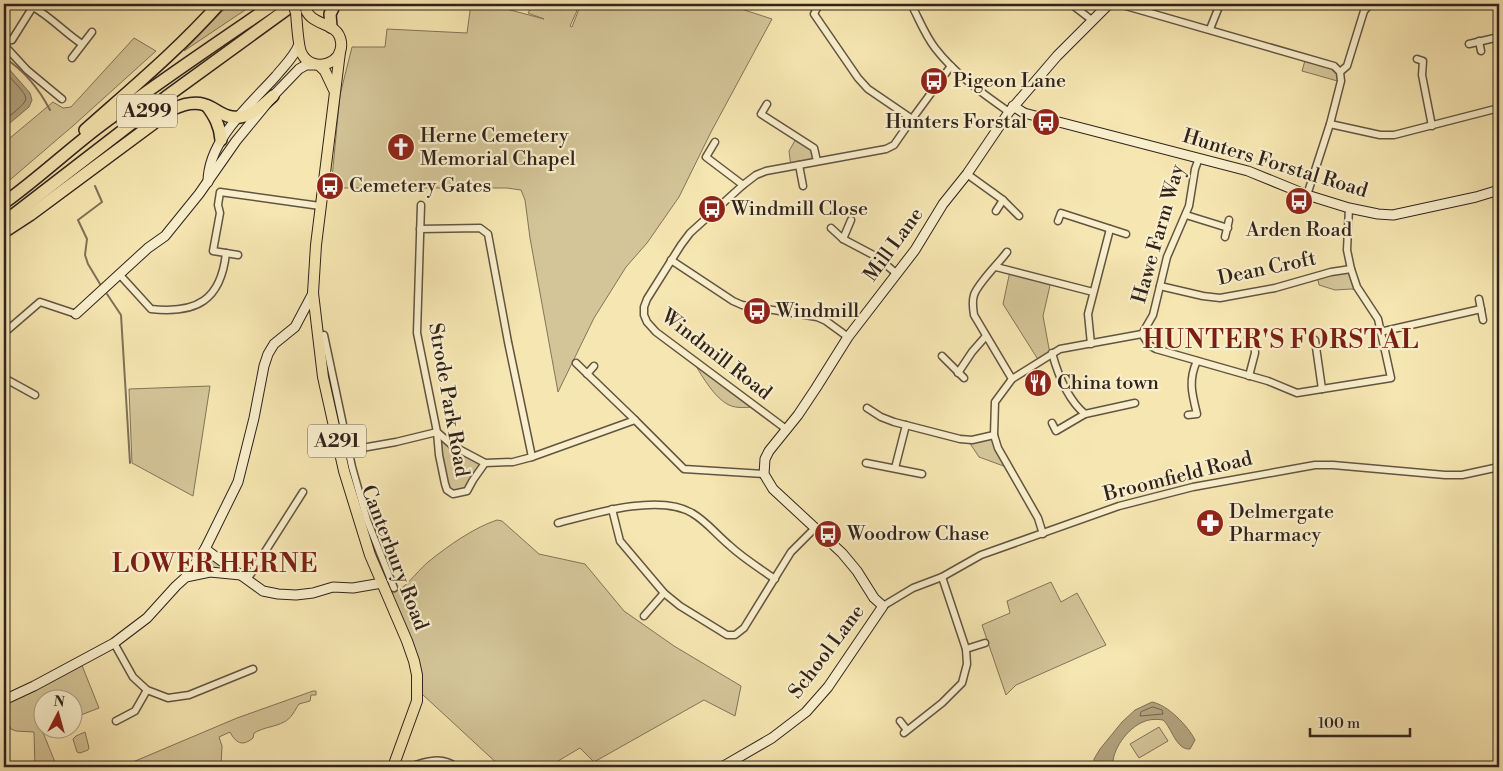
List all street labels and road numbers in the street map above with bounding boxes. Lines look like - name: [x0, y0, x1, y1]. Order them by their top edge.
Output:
- road number: A299: [117, 94, 177, 128]
- street label: Hunters Forstal Road: [1179, 124, 1371, 204]
- street label: Hawe Farm Way: [1127, 161, 1191, 306]
- street label: Mill Lane: [859, 203, 929, 287]
- street label: Dean Croft: [1216, 246, 1318, 292]
- street label: Windmill Road: [655, 303, 777, 406]
- street label: Strode Park Road: [422, 321, 474, 480]
- road number: A291: [308, 424, 366, 458]
- street label: Broomfield Road: [1100, 446, 1256, 508]
- street label: Canterbury Road: [355, 482, 433, 635]
- street label: School Lane: [784, 600, 870, 704]

